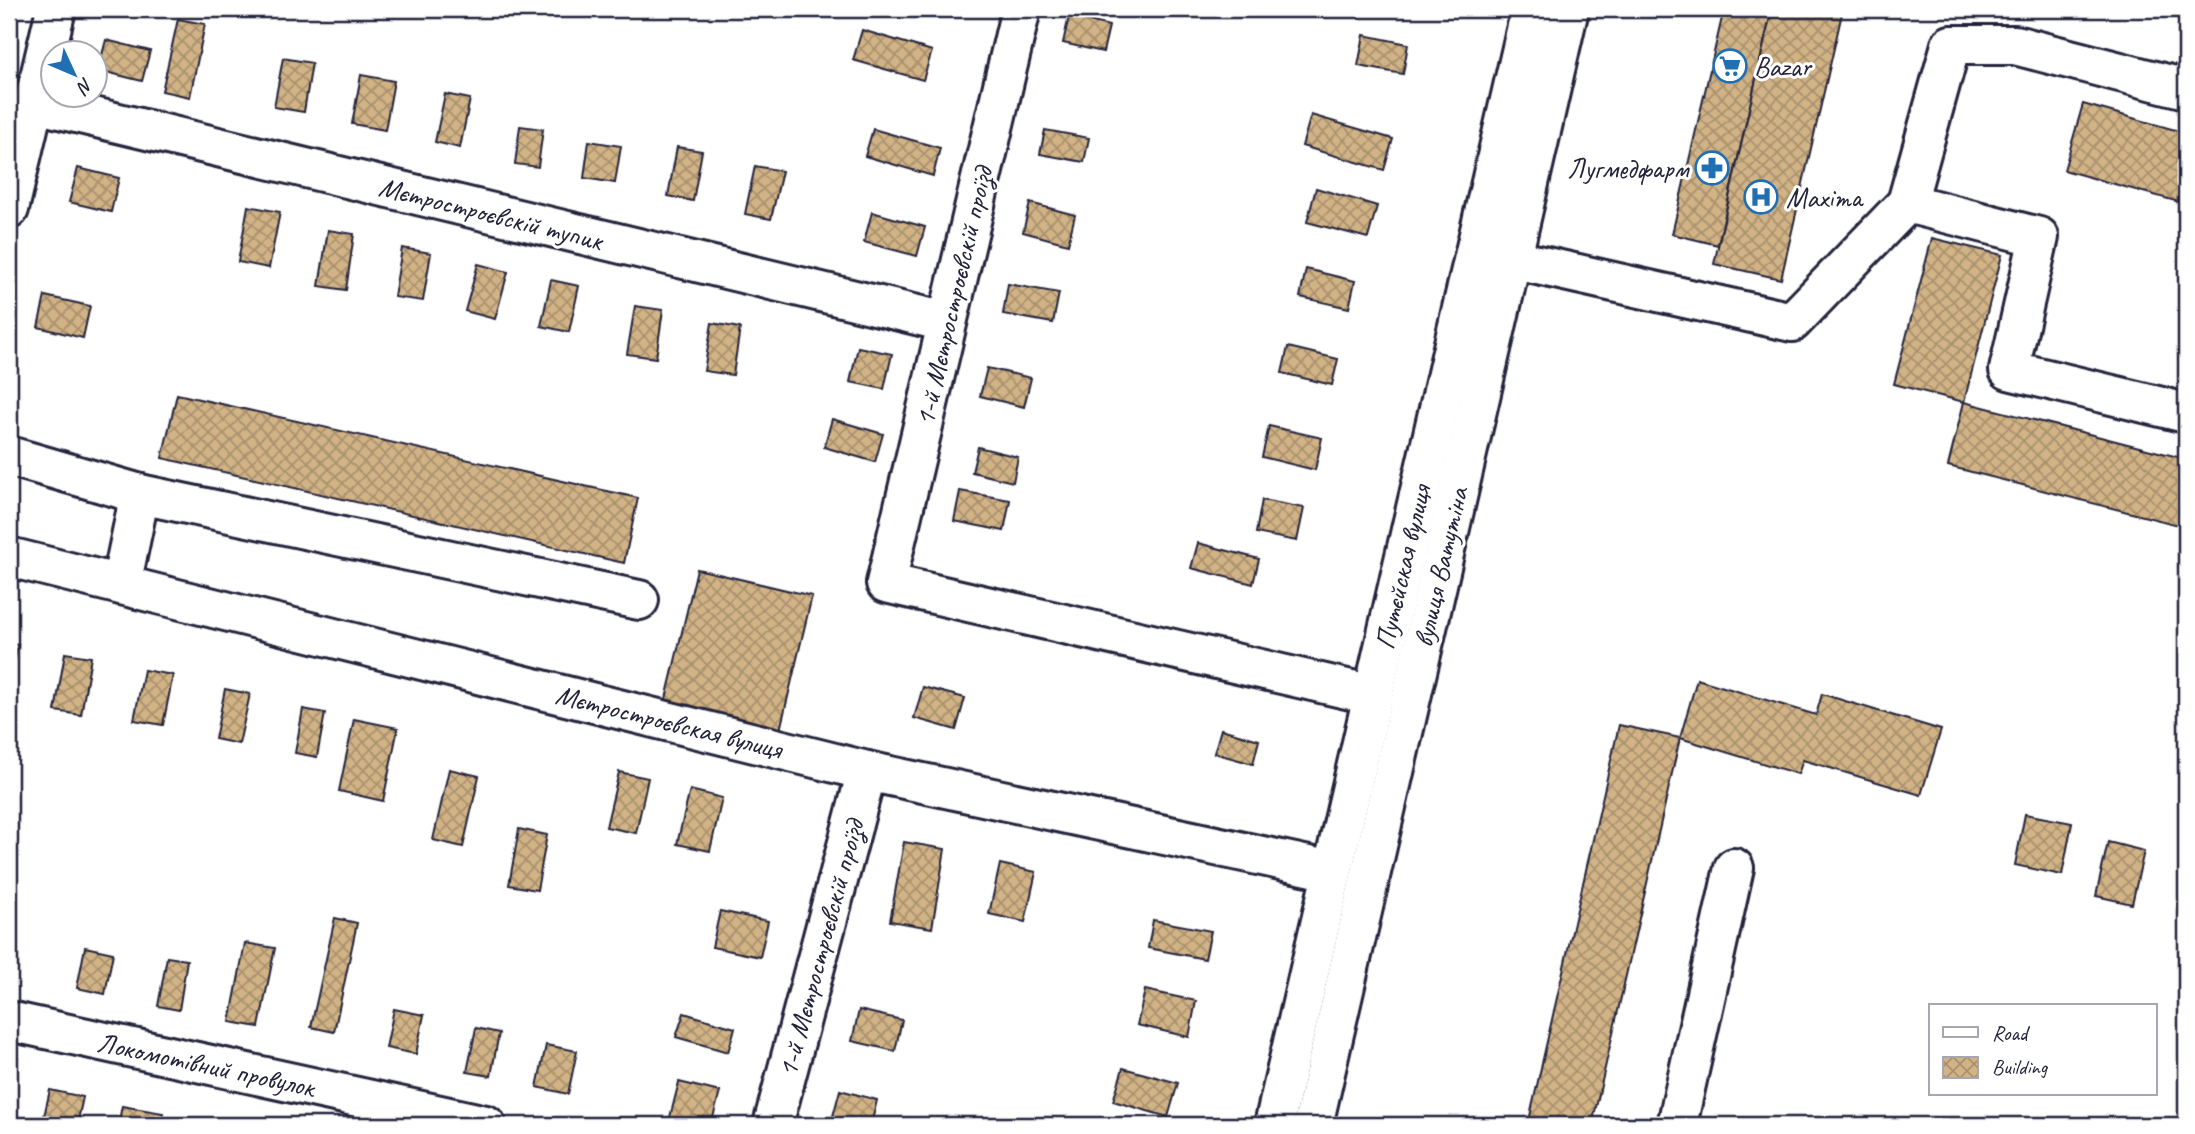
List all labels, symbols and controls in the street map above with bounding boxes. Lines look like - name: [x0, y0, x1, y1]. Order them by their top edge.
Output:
- north arrow: [38, 38, 108, 108]
- supermarket icon: Bazar: [1711, 47, 1749, 85]
- place label: Bazar: [1754, 49, 1813, 84]
- text: N: [71, 73, 98, 100]
- pharmacy icon: Лугмедфарм: [1693, 149, 1731, 187]
- place label: Лугмедфарм: [1567, 151, 1690, 186]
- street label: 1-й Мєтростроєвскій проїзд: [907, 160, 1002, 429]
- street label: Мєтростроєвскій тупик: [376, 169, 608, 259]
- hospital icon: Maxima: [1742, 178, 1780, 216]
- place label: Maxima: [1786, 180, 1864, 215]
- street label: Путєйская вулиця: [1367, 479, 1439, 653]
- street label: вулиця Ватутіна: [1405, 482, 1476, 650]
- street label: Мєтростроєвская вулиця: [552, 676, 788, 767]
- street label: 1-й Мєтростроєвскій проїзд: [769, 813, 873, 1081]
- legend: [1929, 1004, 2156, 1096]
- text: Road: [1992, 1020, 2031, 1046]
- street label: Локомотівний провулок: [94, 1024, 320, 1105]
- text: Building: [1992, 1054, 2049, 1080]

